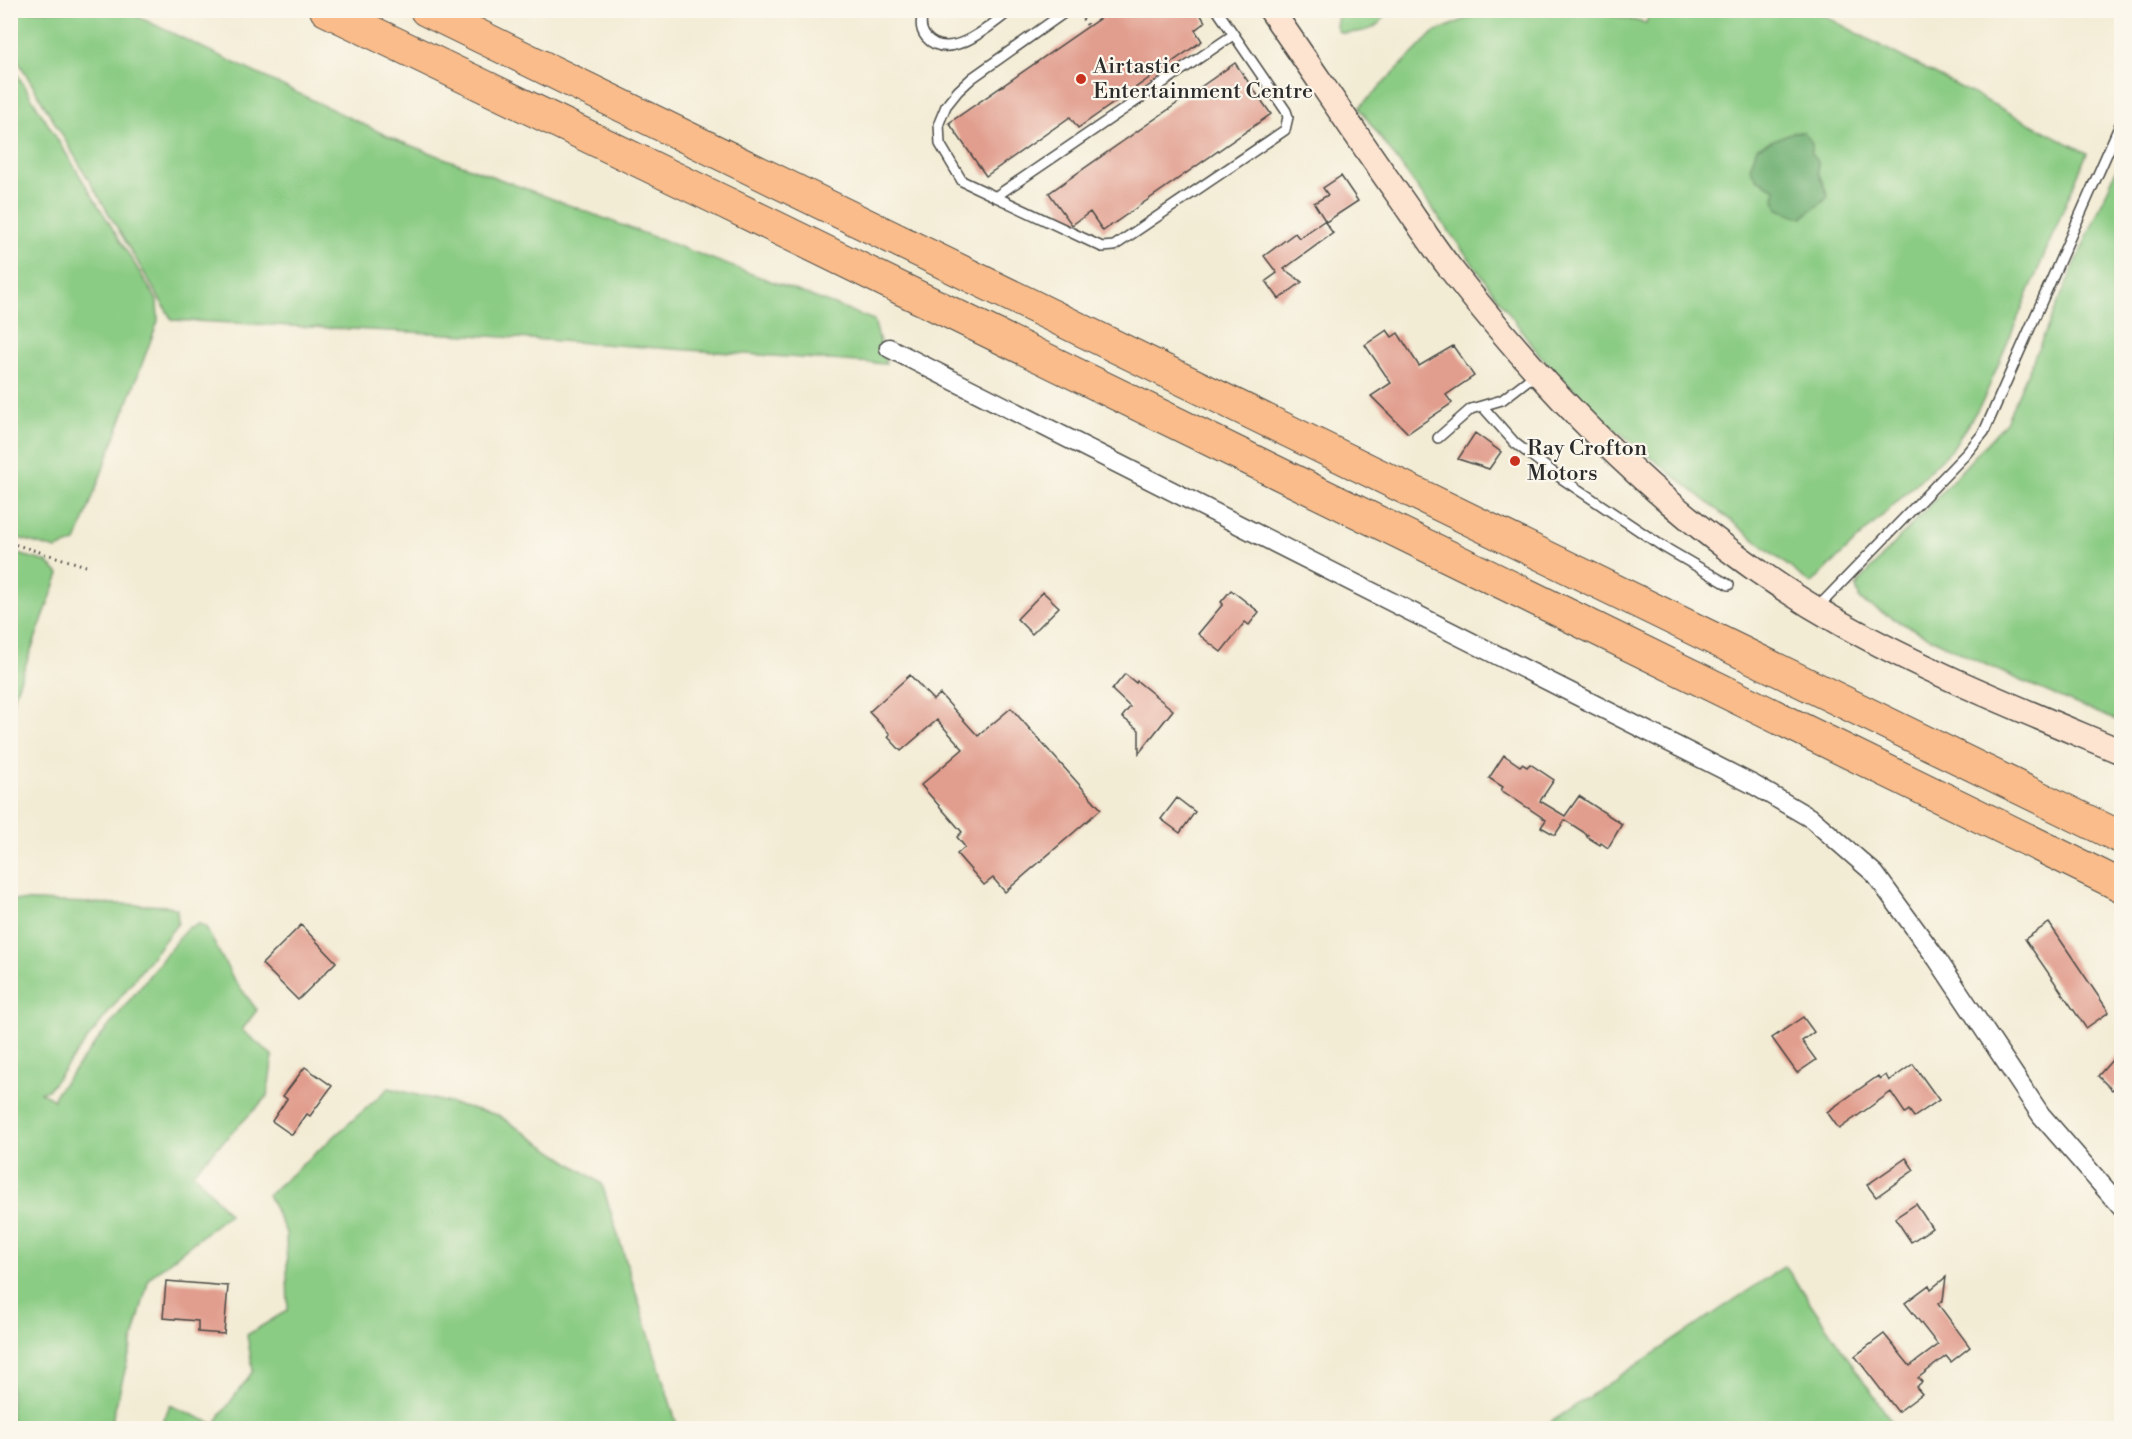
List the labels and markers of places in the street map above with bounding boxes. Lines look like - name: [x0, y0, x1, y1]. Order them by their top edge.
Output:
- place label: Airtastic Entertainment Centre: [1092, 53, 1313, 105]
- marker: Airtastic Entertainment Centre: [1074, 72, 1088, 86]
- place label: Ray Crofton Motors: [1527, 435, 1647, 487]
- marker: Ray Crofton Motors: [1508, 454, 1522, 468]

